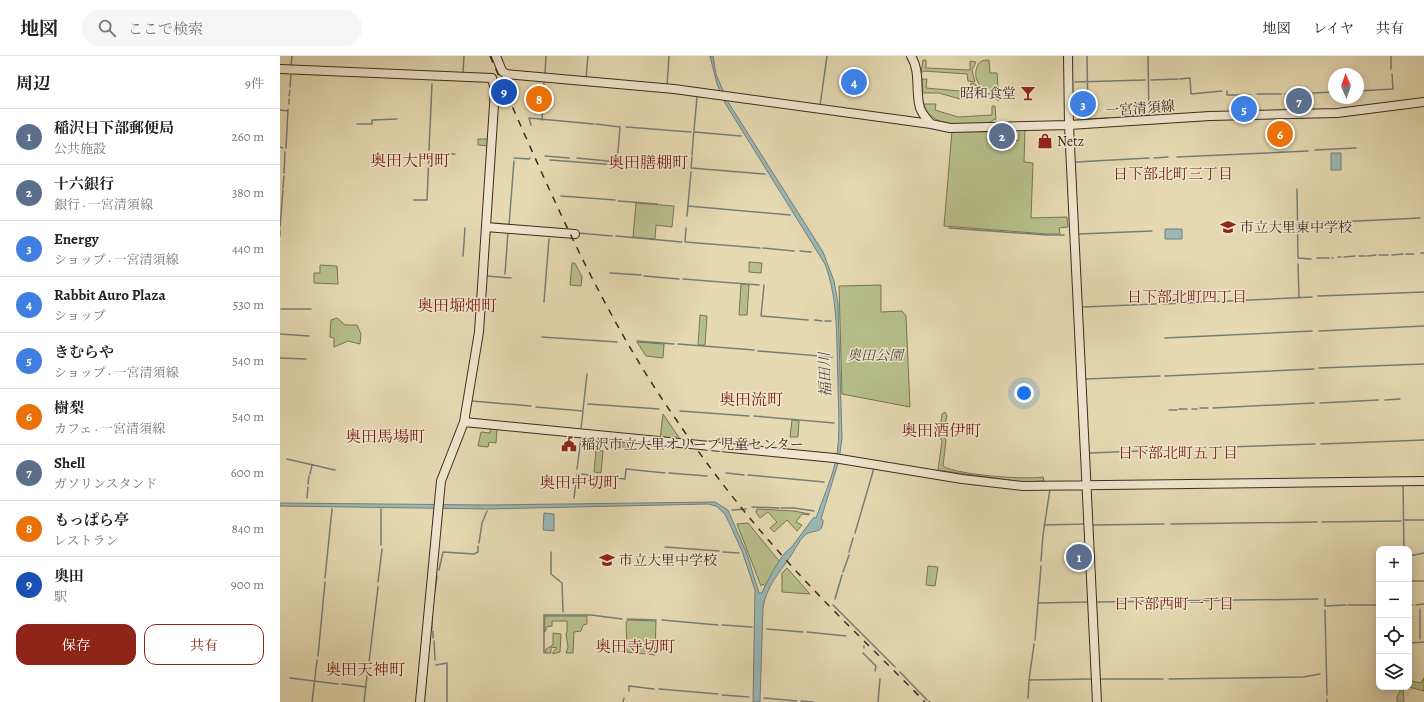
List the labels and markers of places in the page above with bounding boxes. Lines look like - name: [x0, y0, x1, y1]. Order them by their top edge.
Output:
- pin: 4: [841, 67, 867, 97]
- pin: 9: [491, 77, 517, 107]
- pin: 8: [526, 84, 552, 114]
- place label: 昭和食堂: [960, 84, 1016, 103]
- bar icon: 昭和食堂: [1019, 84, 1037, 102]
- pin: 7: [1286, 86, 1312, 116]
- pin: 3: [1070, 89, 1096, 119]
- pin: 5: [1231, 94, 1257, 124]
- pin: 6: [1267, 119, 1293, 149]
- pin: 2: [989, 121, 1015, 151]
- shop icon: Netz: [1036, 132, 1054, 150]
- place label: Netz: [1057, 132, 1084, 151]
- school or university icon: 市立大里東中学校: [1219, 218, 1237, 236]
- place label: 市立大里東中学校: [1240, 218, 1352, 237]
- public building icon: 稲沢市立大里オリーブ児童センター: [560, 435, 578, 453]
- place label: 稲沢市立大里オリーブ児童センター: [581, 435, 804, 454]
- pin: 1: [1066, 542, 1092, 572]
- school or university icon: 市立大里中学校: [598, 551, 616, 569]
- place label: 市立大里中学校: [619, 551, 717, 570]

